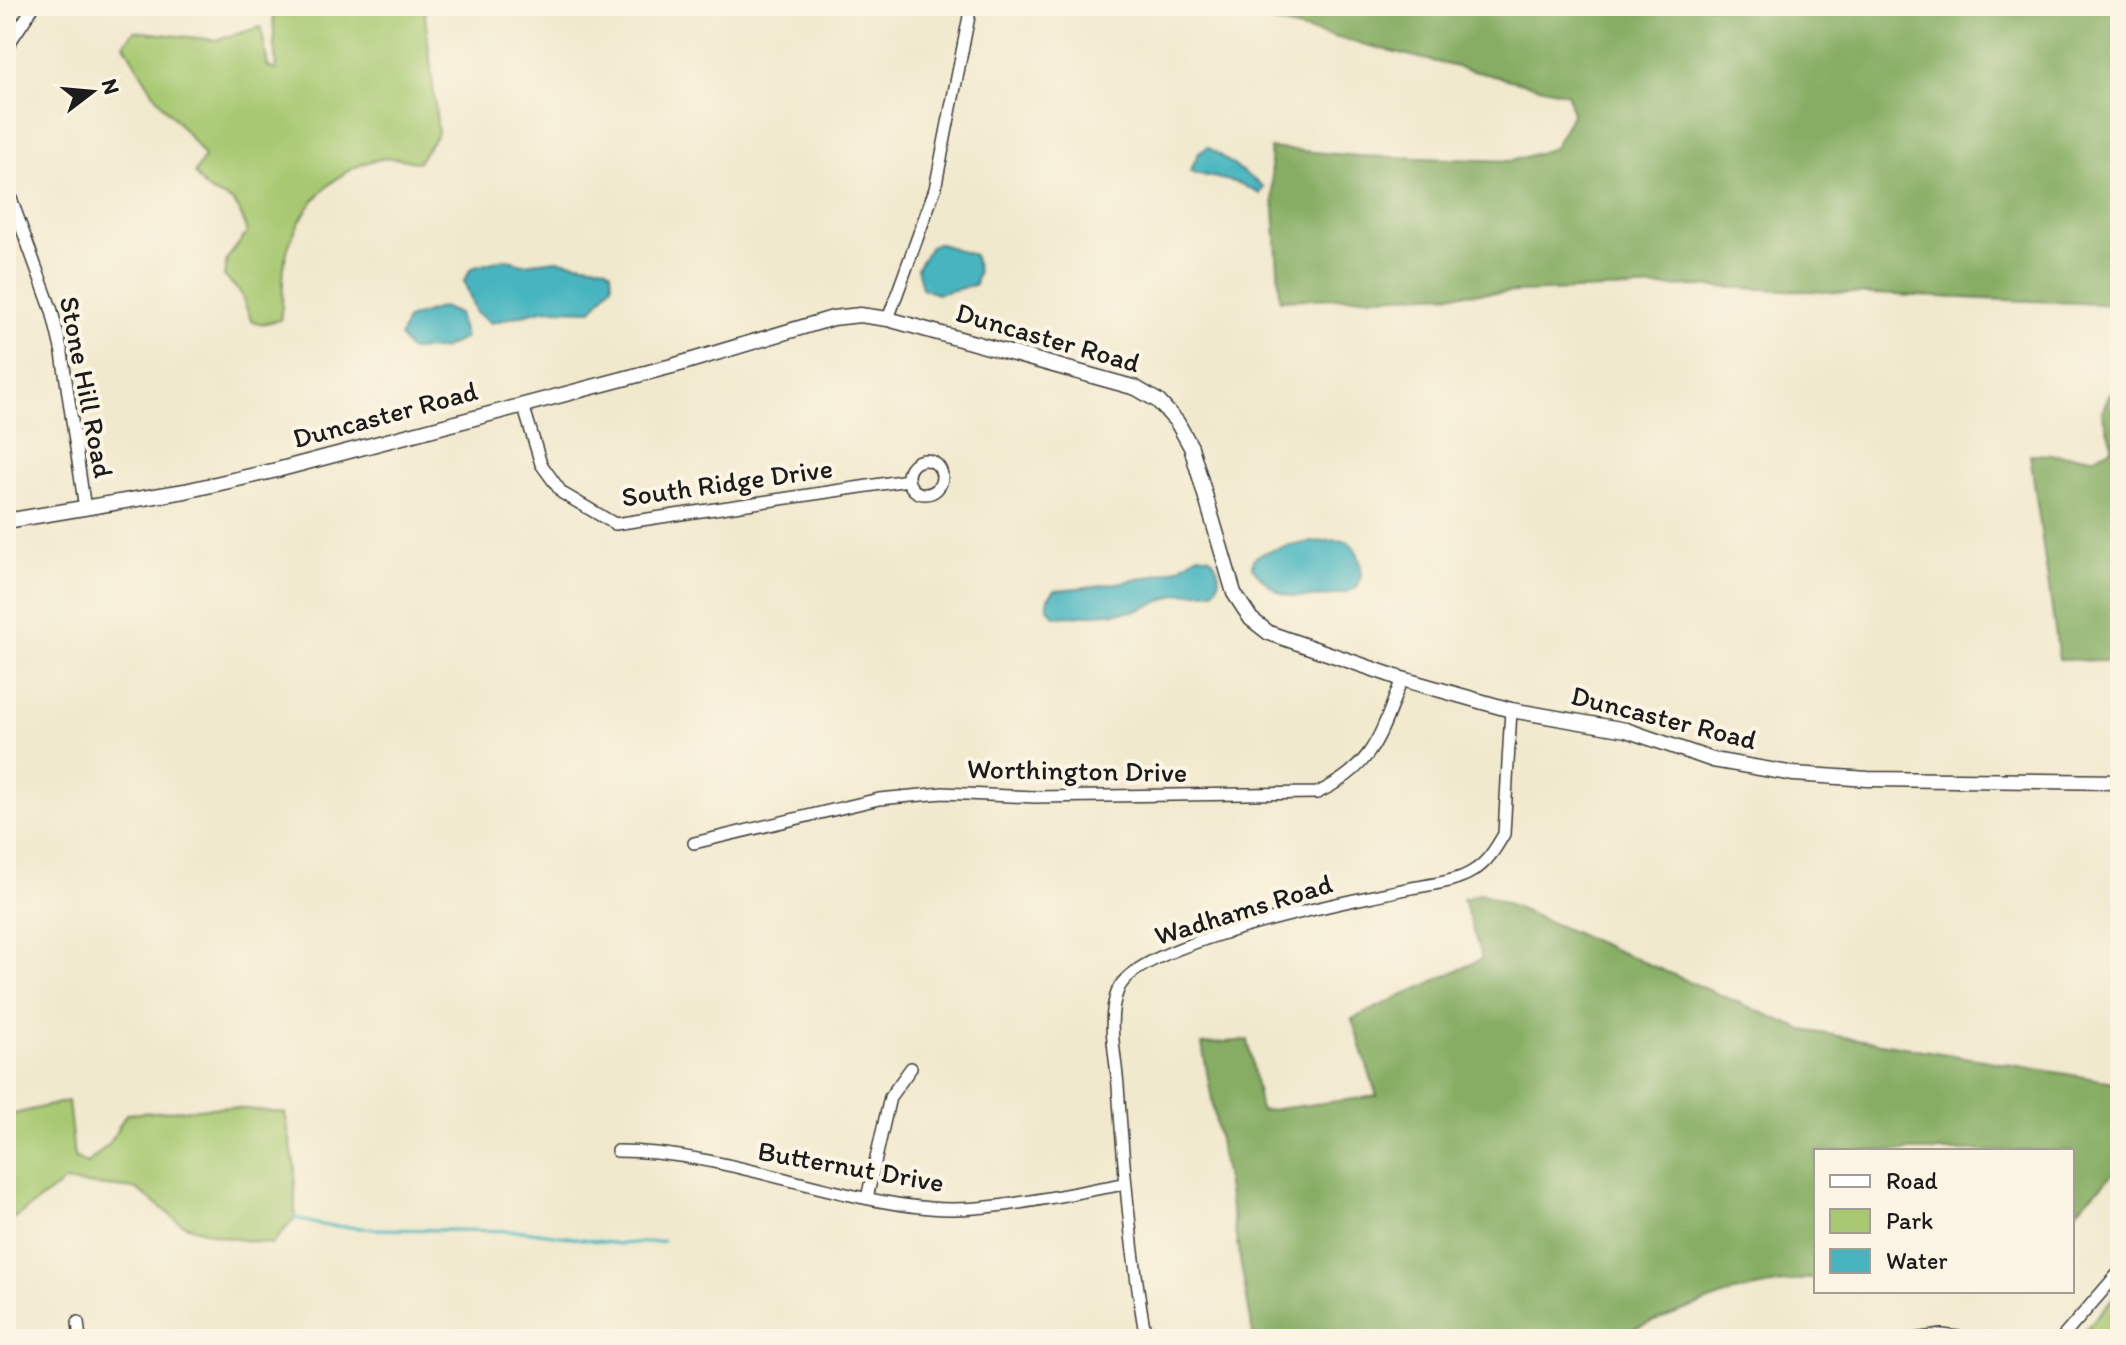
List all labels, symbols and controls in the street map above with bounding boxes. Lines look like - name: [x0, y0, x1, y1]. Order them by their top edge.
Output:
- north arrow: [52, 52, 132, 132]
- text: N: [96, 76, 126, 97]
- street label: Stone Hill Road: [53, 293, 121, 481]
- street label: Duncaster Road: [952, 294, 1144, 380]
- street label: Duncaster Road: [289, 373, 481, 455]
- street label: South Ridge Drive: [619, 450, 835, 514]
- street label: Duncaster Road: [1568, 678, 1760, 756]
- street label: Worthington Drive: [967, 751, 1187, 789]
- street label: Wadhams Road: [1150, 866, 1336, 952]
- street label: Butternut Drive: [755, 1133, 947, 1199]
- legend: [1814, 1149, 2074, 1293]
- text: Road: [1886, 1166, 1938, 1195]
- text: Park: [1886, 1206, 1933, 1235]
- text: Water: [1886, 1246, 1948, 1275]

